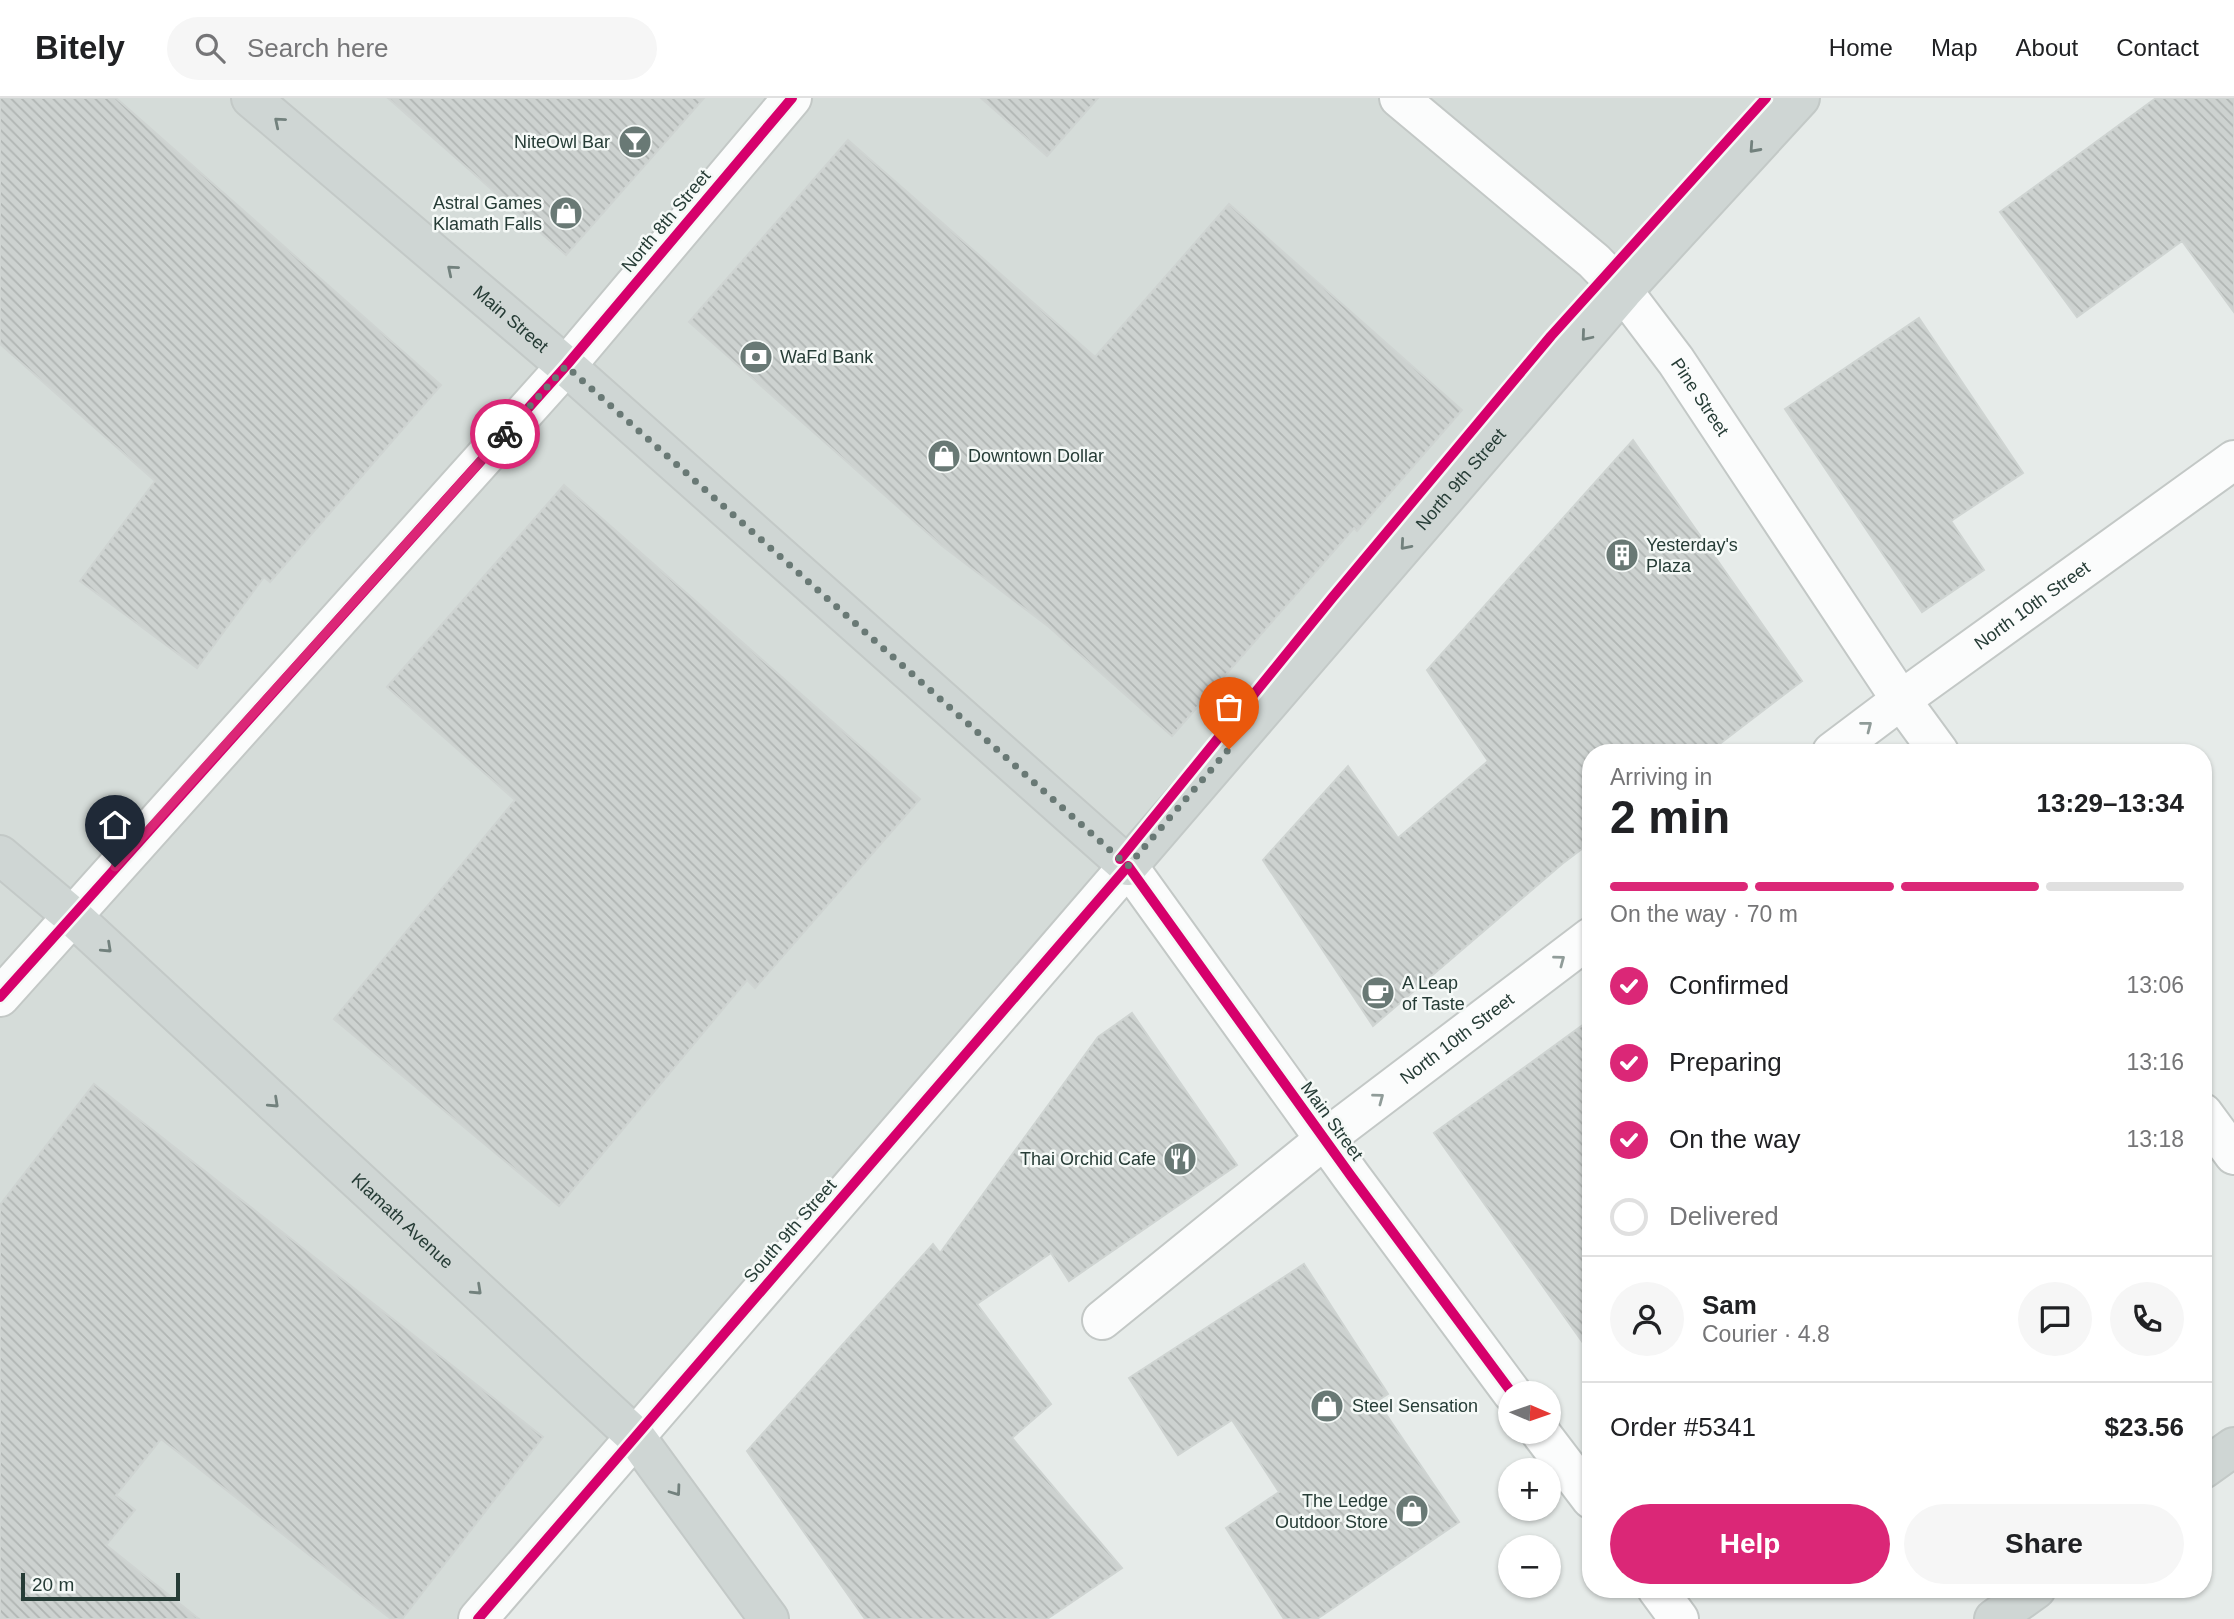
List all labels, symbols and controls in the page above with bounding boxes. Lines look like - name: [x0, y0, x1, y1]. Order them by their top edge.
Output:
- search box: [167, 17, 657, 80]
- text: Bitely: [35, 29, 125, 66]
- icon: search: [191, 29, 229, 67]
- text: Search here: [247, 33, 389, 63]
- text: Home: [1829, 34, 1893, 61]
- text: Map: [1931, 34, 1978, 61]
- text: About: [2016, 34, 2078, 61]
- text: Contact: [2116, 34, 2199, 61]
- one-way arrow: [274, 118, 287, 130]
- bar icon: NiteOwl Bar: [616, 123, 654, 161]
- place label: NiteOwl Bar: [514, 132, 610, 152]
- one-way arrow: [1750, 140, 1763, 153]
- street label: North 8th Street: [617, 166, 715, 276]
- place label: Astral Games Klamath Falls: [433, 193, 542, 234]
- shop icon: Astral Games Klamath Falls: [547, 194, 585, 232]
- one-way arrow: [448, 266, 461, 278]
- street label: Main Street: [469, 282, 552, 356]
- one-way arrow: [1582, 327, 1594, 340]
- bank icon: WaFd Bank: [737, 338, 775, 376]
- place label: WaFd Bank: [780, 347, 874, 367]
- street label: Pine Street: [1667, 354, 1733, 440]
- courier: [470, 399, 540, 469]
- icon: bike: [486, 415, 524, 453]
- street label: North 9th Street: [1412, 425, 1510, 534]
- shop icon: Downtown Dollar: [925, 437, 963, 475]
- place label: Downtown Dollar: [968, 446, 1104, 466]
- place label: Yesterday's Plaza: [1646, 535, 1738, 576]
- building icon: Yesterday's Plaza: [1603, 536, 1641, 574]
- one-way arrow: [1401, 537, 1413, 550]
- street label: North 10th Street: [1971, 557, 2094, 654]
- pin: [1199, 677, 1259, 749]
- icon: bag: [1210, 688, 1248, 726]
- one-way arrow: [1859, 722, 1871, 735]
- text: Arriving in: [1610, 764, 1712, 790]
- text: 13:29–13:34: [2037, 788, 2184, 818]
- text: 2 min: [1610, 791, 1730, 843]
- pin: [85, 795, 145, 867]
- icon: home: [96, 806, 134, 844]
- text: On the way · 70 m: [1610, 901, 1798, 927]
- one-way arrow: [99, 940, 112, 953]
- one-way arrow: [1552, 956, 1565, 969]
- icon: check: [1610, 967, 1648, 1005]
- text: Confirmed: [1669, 970, 1789, 1000]
- text: 13:06: [2126, 972, 2184, 998]
- place label: A Leap of Taste: [1402, 973, 1465, 1014]
- cafe icon: A Leap of Taste: [1359, 974, 1397, 1012]
- street label: North 10th Street: [1396, 989, 1518, 1088]
- icon: check: [1610, 1044, 1648, 1082]
- text: Preparing: [1669, 1047, 1782, 1077]
- text: 13:16: [2126, 1049, 2184, 1075]
- street label: Main Street: [1297, 1078, 1367, 1164]
- one-way arrow: [266, 1094, 279, 1107]
- one-way arrow: [1371, 1094, 1384, 1107]
- icon: check: [1610, 1121, 1648, 1159]
- text: On the way: [1669, 1124, 1801, 1154]
- text: 13:18: [2126, 1126, 2184, 1152]
- restaurant icon: Thai Orchid Cafe: [1161, 1140, 1199, 1178]
- place label: Thai Orchid Cafe: [1020, 1149, 1156, 1169]
- street label: Klamath Avenue: [347, 1169, 457, 1273]
- street label: South 9th Street: [740, 1175, 840, 1287]
- text: Delivered: [1669, 1201, 1779, 1231]
- one-way arrow: [469, 1282, 482, 1295]
- button: person: [1610, 1282, 1684, 1356]
- button: chat: [2018, 1282, 2092, 1356]
- button: phone: [2110, 1282, 2184, 1356]
- text: Sam: [1702, 1290, 1757, 1320]
- text: Courier · 4.8: [1702, 1321, 1830, 1347]
- north arrow: [1498, 1381, 1561, 1444]
- map controls: [1498, 1381, 1561, 1598]
- shop icon: Steel Sensation: [1308, 1387, 1346, 1425]
- place label: Steel Sensation: [1352, 1396, 1478, 1416]
- text: Order #5341: [1610, 1412, 1756, 1442]
- text: $23.56: [2104, 1412, 2184, 1442]
- button: +: [1498, 1458, 1561, 1521]
- one-way arrow: [667, 1484, 680, 1496]
- place label: The Ledge Outdoor Store: [1275, 1491, 1388, 1532]
- shop icon: The Ledge Outdoor Store: [1393, 1492, 1431, 1530]
- button: Help: [1610, 1504, 1890, 1584]
- button: Share: [1904, 1504, 2184, 1584]
- button: −: [1498, 1535, 1561, 1598]
- scale bar: [21, 1570, 180, 1602]
- text: 20 m: [32, 1574, 74, 1595]

